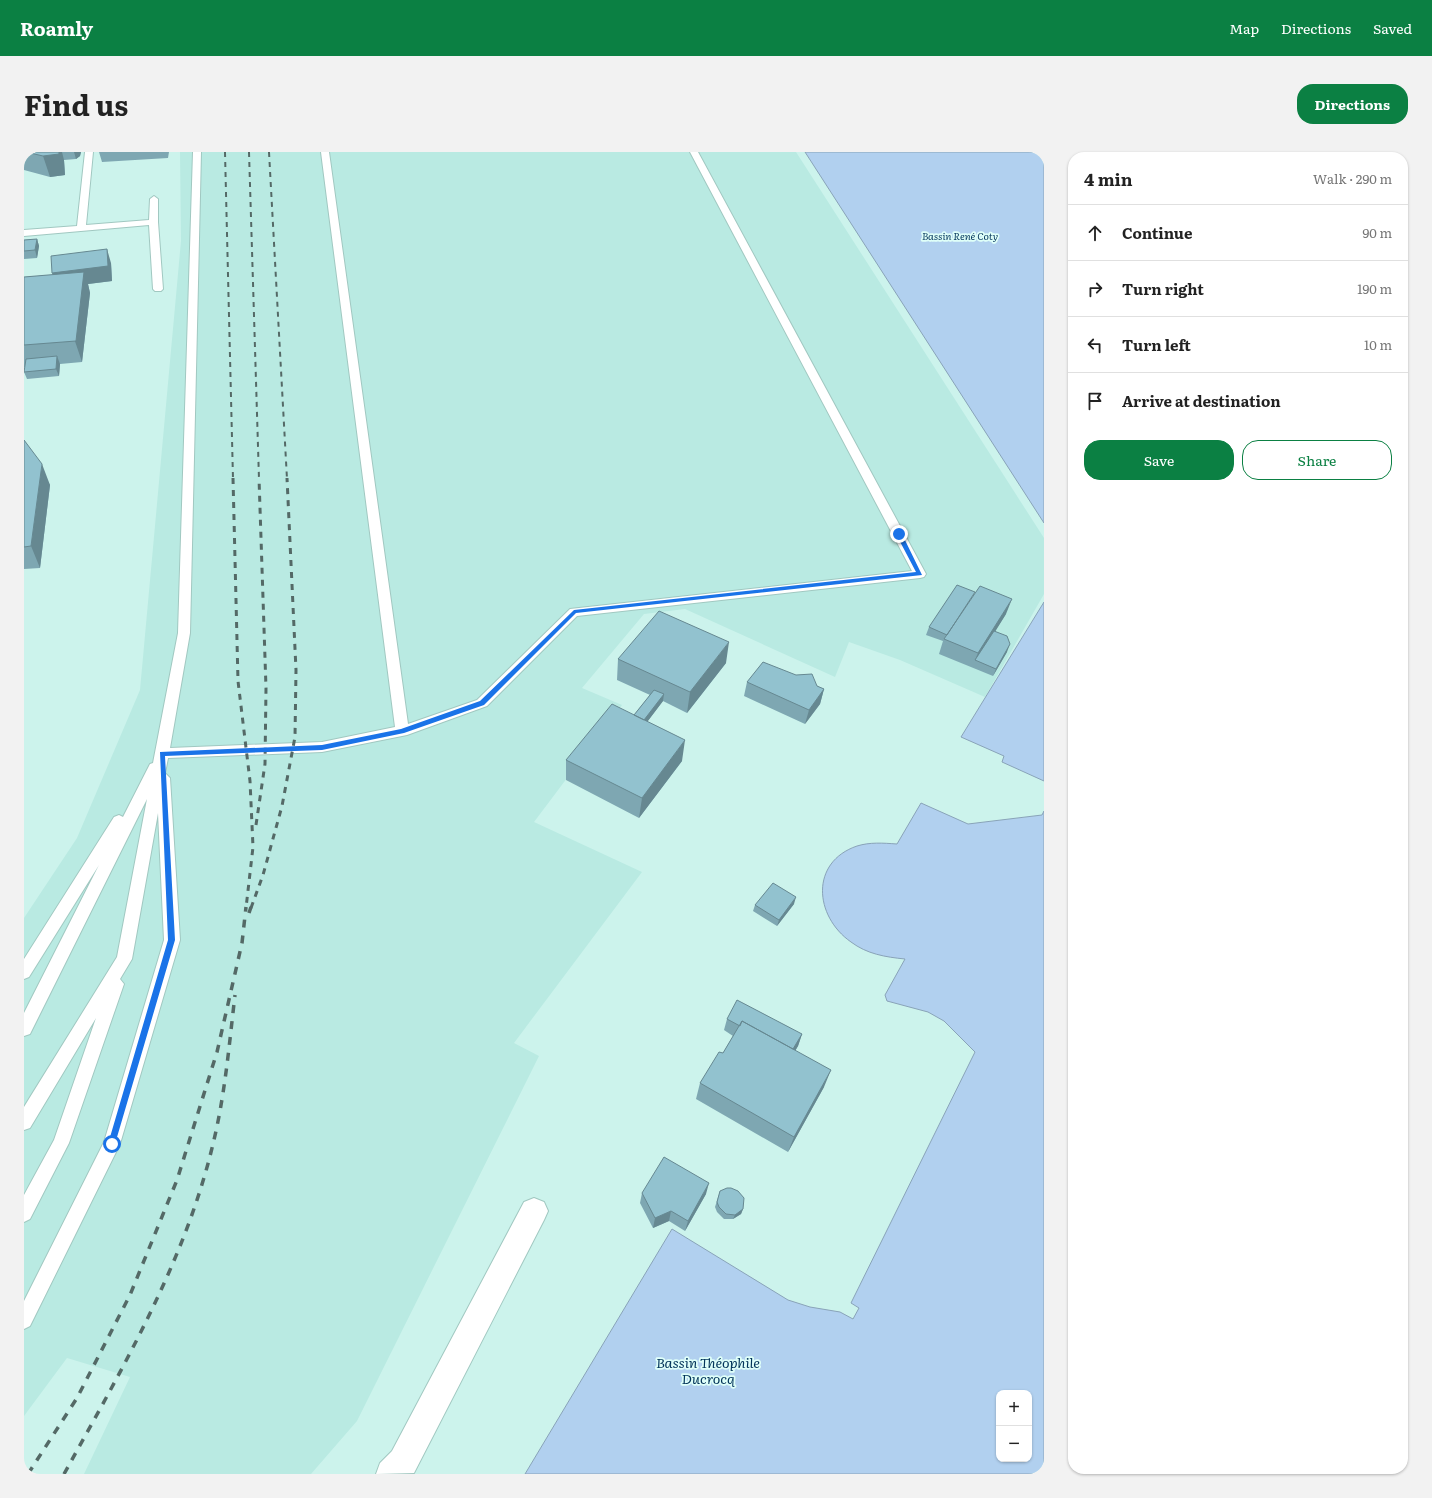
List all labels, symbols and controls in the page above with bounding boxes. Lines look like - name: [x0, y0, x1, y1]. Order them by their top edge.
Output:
- text: Roamly: [20, 14, 93, 42]
- text: Map: [1229, 18, 1259, 38]
- text: Directions: [1281, 18, 1351, 38]
- text: Saved: [1373, 18, 1412, 38]
- text: Find us: [24, 83, 128, 125]
- button: Directions: [1297, 84, 1408, 124]
- text: 4 min: [1084, 166, 1133, 191]
- text: Walk · 290 m: [1313, 169, 1392, 188]
- text: Continue: [1122, 221, 1192, 244]
- icon: ahead: [1084, 222, 1106, 244]
- text: 90 m: [1362, 223, 1392, 242]
- water label: Bassin René Coty: [922, 228, 998, 243]
- text: Turn right: [1122, 277, 1204, 300]
- icon: right: [1084, 278, 1106, 300]
- text: 190 m: [1357, 279, 1392, 298]
- text: Turn left: [1122, 333, 1191, 356]
- icon: left: [1084, 334, 1106, 356]
- text: 10 m: [1364, 335, 1392, 354]
- text: Arrive at destination: [1122, 389, 1281, 412]
- icon: arrive: [1084, 390, 1106, 412]
- button: Save: [1084, 440, 1234, 480]
- button: Share: [1242, 440, 1392, 480]
- route end: [890, 525, 908, 543]
- route start: [103, 1135, 121, 1153]
- water label: Bassin Théophile Ducrocq: [656, 1352, 760, 1388]
- map controls: [996, 1390, 1032, 1462]
- button: +: [996, 1390, 1032, 1426]
- button: −: [996, 1426, 1032, 1462]

